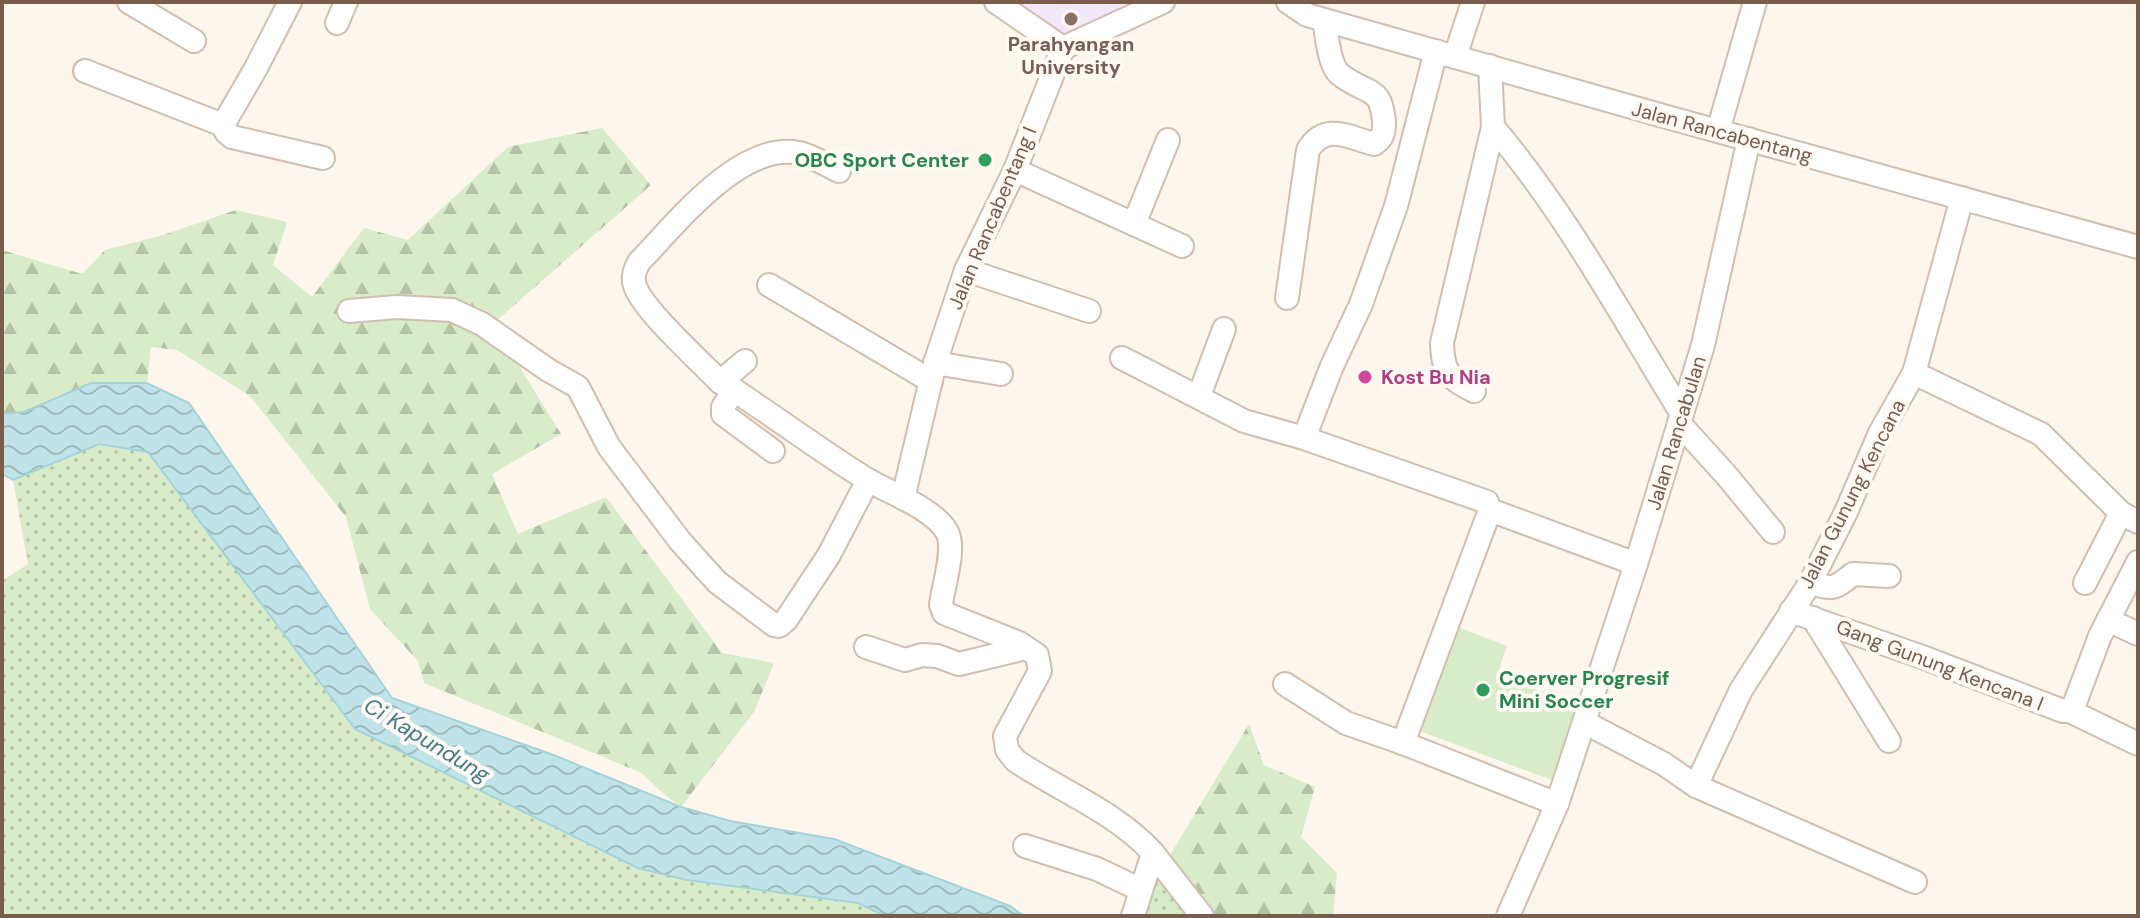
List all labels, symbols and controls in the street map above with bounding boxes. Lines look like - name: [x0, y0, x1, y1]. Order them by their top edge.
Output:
- marker: Parahyangan University: [1062, 10, 1080, 28]
- place label: Parahyangan University: [1008, 31, 1134, 80]
- street label: Jalan Rancabentang: [1629, 95, 1815, 169]
- street label: Jalan Rancabentang I: [942, 123, 1042, 313]
- place label: OBC Sport Center: [794, 147, 969, 173]
- marker: OBC Sport Center: [976, 151, 994, 169]
- street label: Jalan Rancabulan: [1640, 353, 1712, 513]
- place label: Kost Bu Nia: [1381, 364, 1491, 390]
- marker: Kost Bu Nia: [1356, 368, 1374, 386]
- street label: Jalan Gunung Kencana: [1793, 395, 1911, 593]
- street label: Gang Gunung Kencana I: [1833, 613, 2047, 717]
- place label: Coerver Progresif Mini Soccer: [1499, 665, 1669, 714]
- marker: Coerver Progresif Mini Soccer: [1474, 681, 1492, 699]
- water label: Ci Kapundung: [359, 691, 496, 789]

